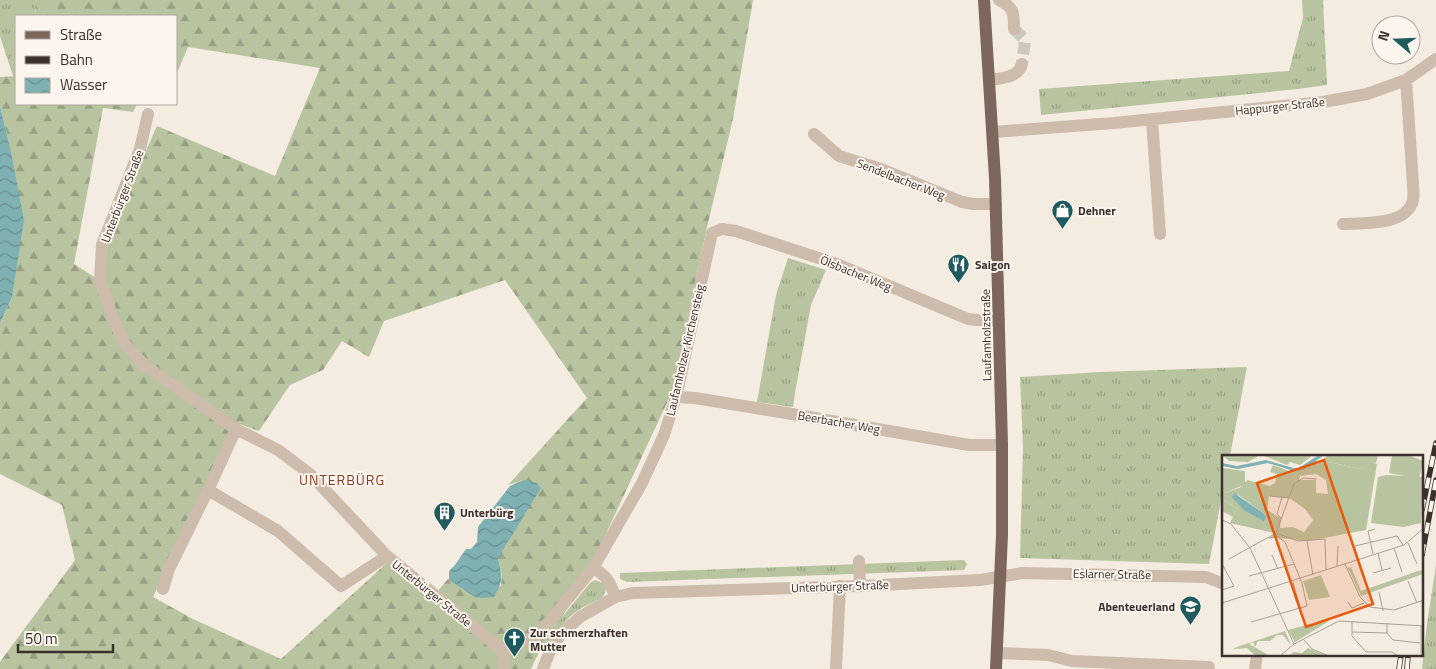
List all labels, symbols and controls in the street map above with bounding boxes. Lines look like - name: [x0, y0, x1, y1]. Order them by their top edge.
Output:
- legend: [15, 15, 178, 105]
- north arrow: [1371, 15, 1421, 65]
- text: Straße: [60, 23, 102, 46]
- text: N: [1372, 28, 1395, 44]
- text: Bahn: [60, 48, 93, 71]
- text: Wasser: [60, 73, 107, 96]
- street label: Happurger Straße: [1234, 92, 1326, 120]
- street label: Unterbürger Straße: [96, 147, 148, 245]
- street label: Sendelbacher Weg: [854, 153, 948, 205]
- shop icon: Dehner: [1050, 198, 1074, 229]
- place label: Dehner: [1078, 201, 1116, 220]
- street label: Ölsbacher Weg: [817, 250, 895, 296]
- restaurant icon: Saigon: [947, 252, 971, 283]
- place label: Saigon: [975, 255, 1010, 274]
- street label: Laufamholzer Kirchensteig: [661, 282, 709, 418]
- street label: Laufamholzstraße: [976, 289, 996, 381]
- street label: Beerbacher Weg: [796, 405, 882, 439]
- inset map: [1222, 455, 1424, 656]
- district label: UNTERBÜRG: [299, 469, 385, 490]
- building icon: Unterbürg: [432, 500, 456, 531]
- place label: Unterbürg: [460, 503, 514, 522]
- street label: Unterbürger Straße: [388, 555, 476, 631]
- street label: Eslarner Straße: [1073, 564, 1151, 584]
- street label: Unterbürger Straße: [791, 575, 889, 597]
- school or university icon: Abenteuerland: [1179, 594, 1203, 625]
- place label: Abenteuerland: [1098, 597, 1175, 616]
- scale bar: [18, 622, 112, 654]
- place label: Zur schmerzhaften Mutter: [530, 623, 628, 656]
- text: 50 m: [25, 627, 58, 650]
- church icon: Zur schmerzhaften Mutter: [502, 627, 526, 658]

